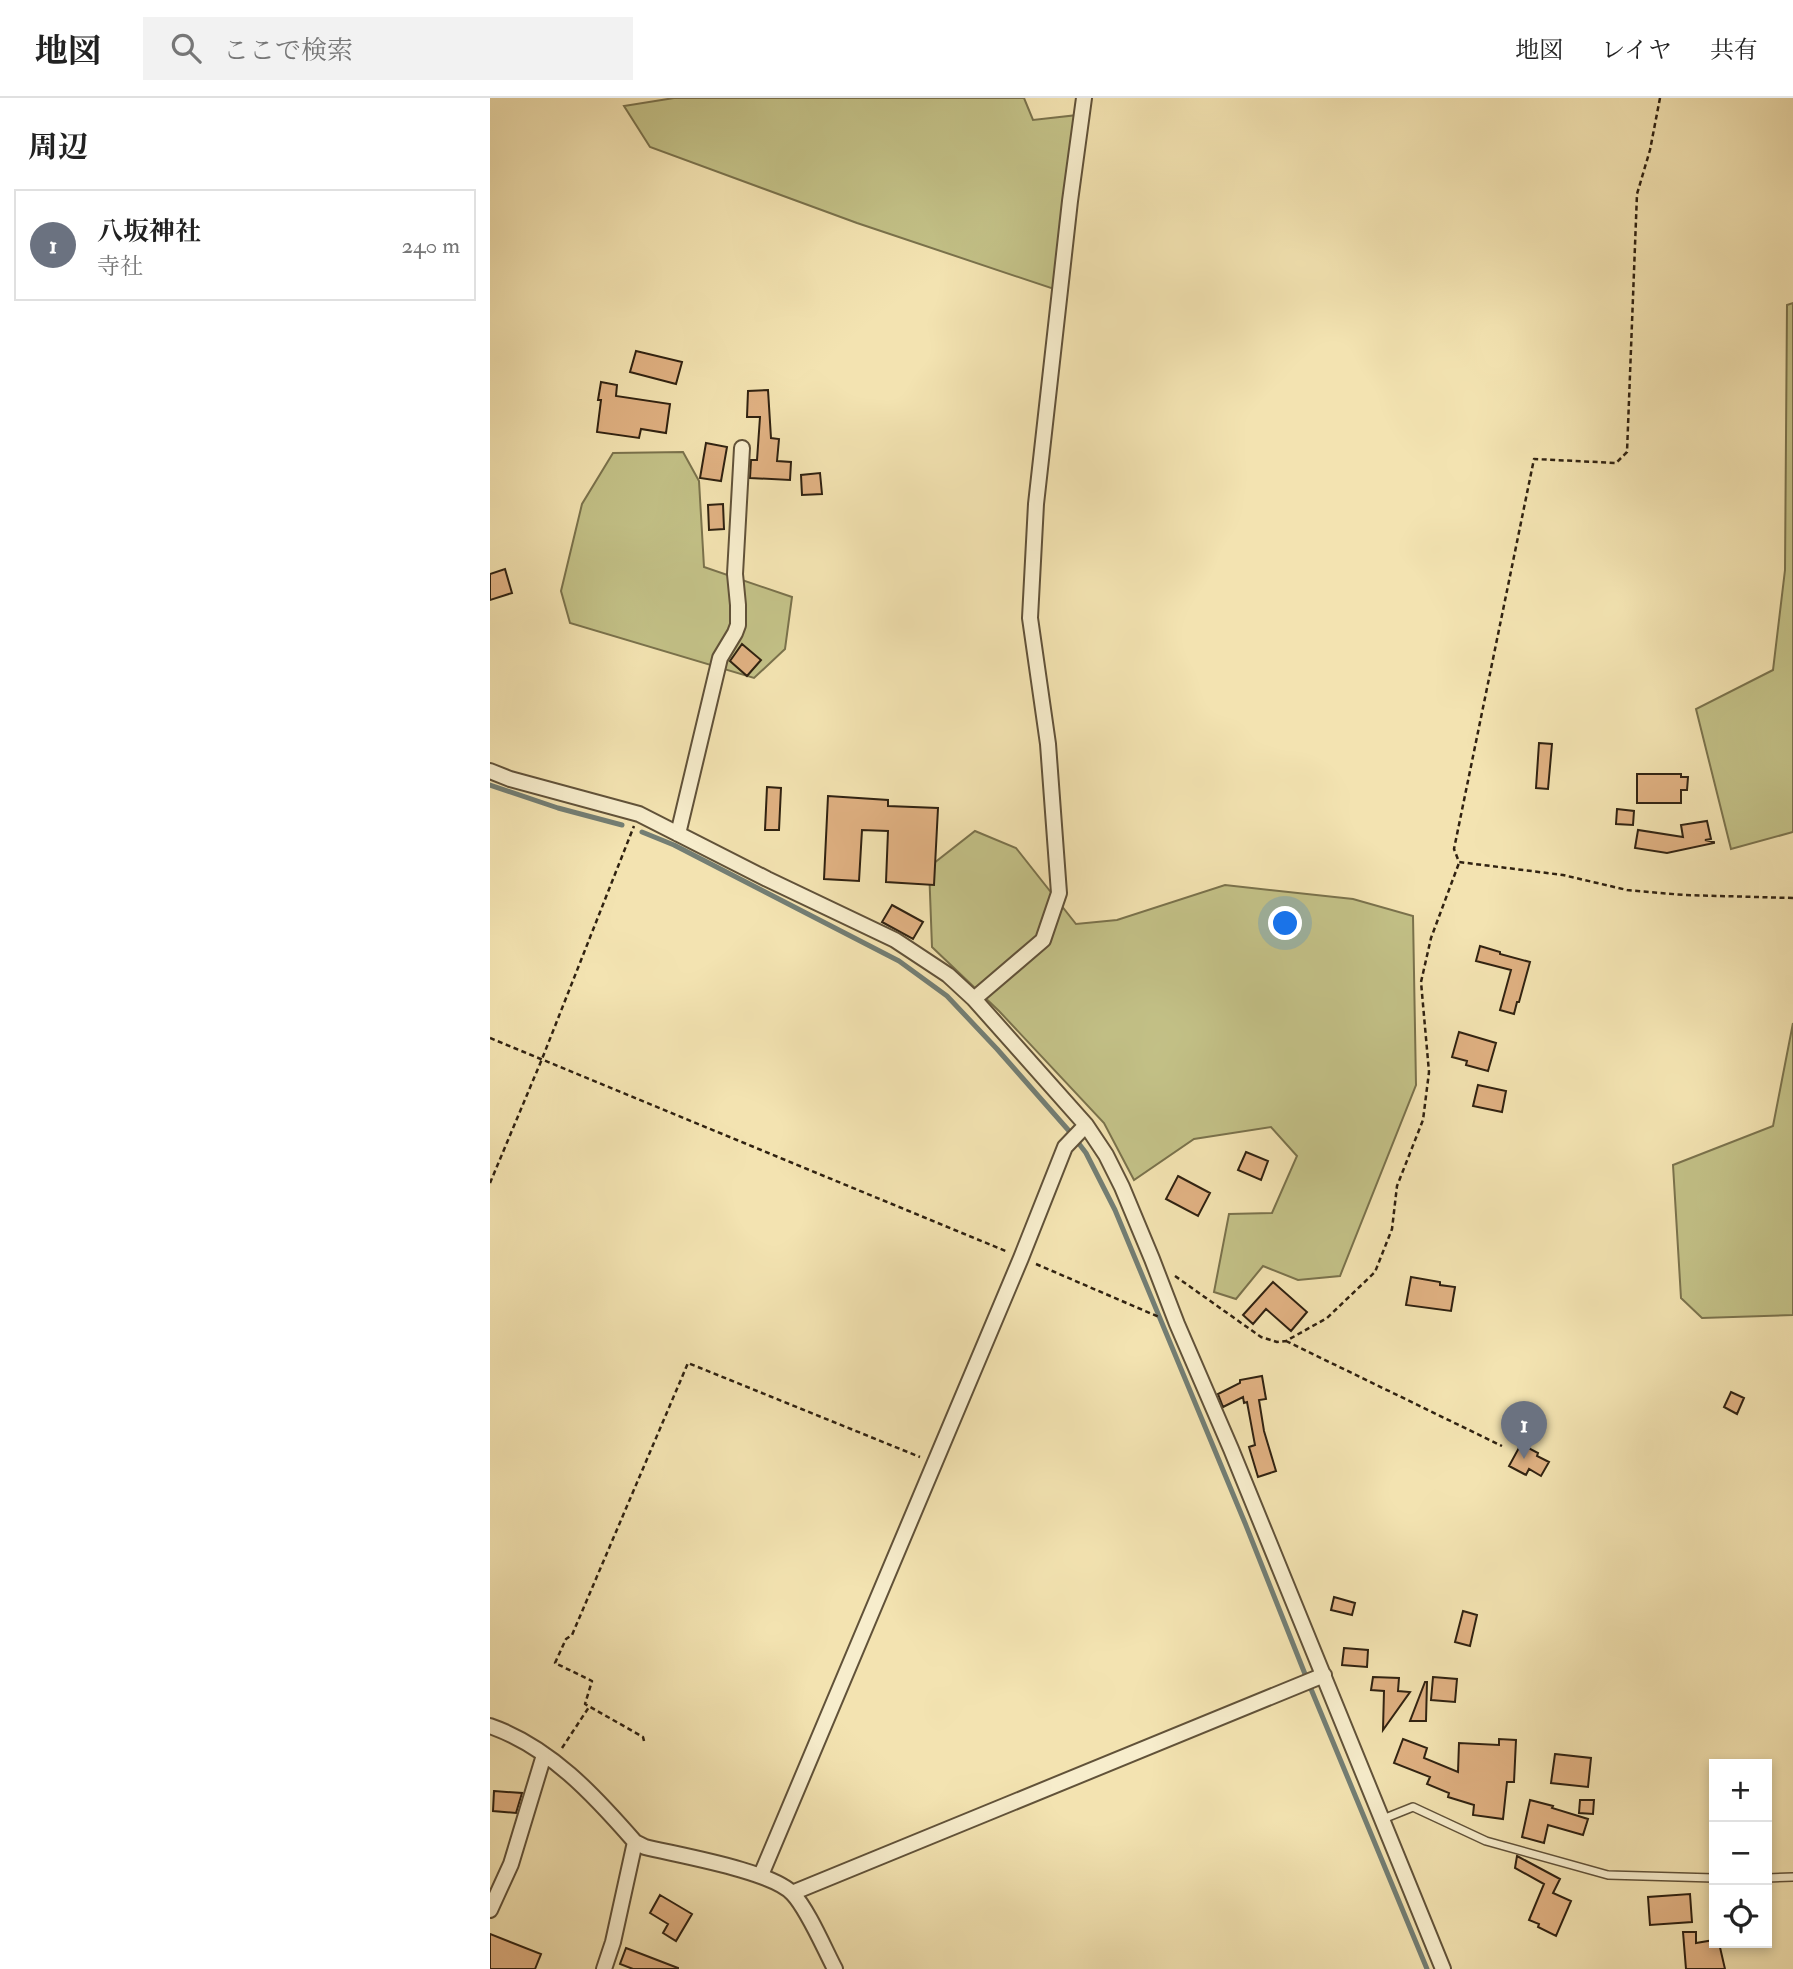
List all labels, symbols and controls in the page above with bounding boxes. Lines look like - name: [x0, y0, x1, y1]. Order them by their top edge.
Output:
- search box: [143, 17, 633, 80]
- icon: search: [167, 29, 205, 67]
- text: 地図: [35, 31, 101, 72]
- text: ここで検索: [223, 35, 353, 67]
- text: 地図: [1515, 35, 1563, 66]
- text: レイヤ: [1601, 35, 1672, 66]
- text: 共有: [1710, 35, 1758, 66]
- text: 周辺: [28, 129, 88, 166]
- text: 八坂神社: [97, 216, 201, 248]
- text: 1: [49, 231, 57, 260]
- text: 240 m: [401, 231, 460, 260]
- text: 寺社: [97, 252, 143, 281]
- your location: [1268, 906, 1302, 940]
- pin: 1: [1501, 1401, 1547, 1459]
- map controls: [1709, 1759, 1772, 1948]
- button: +: [1709, 1759, 1772, 1822]
- button: −: [1709, 1822, 1772, 1885]
- button: locate: [1709, 1885, 1772, 1948]

